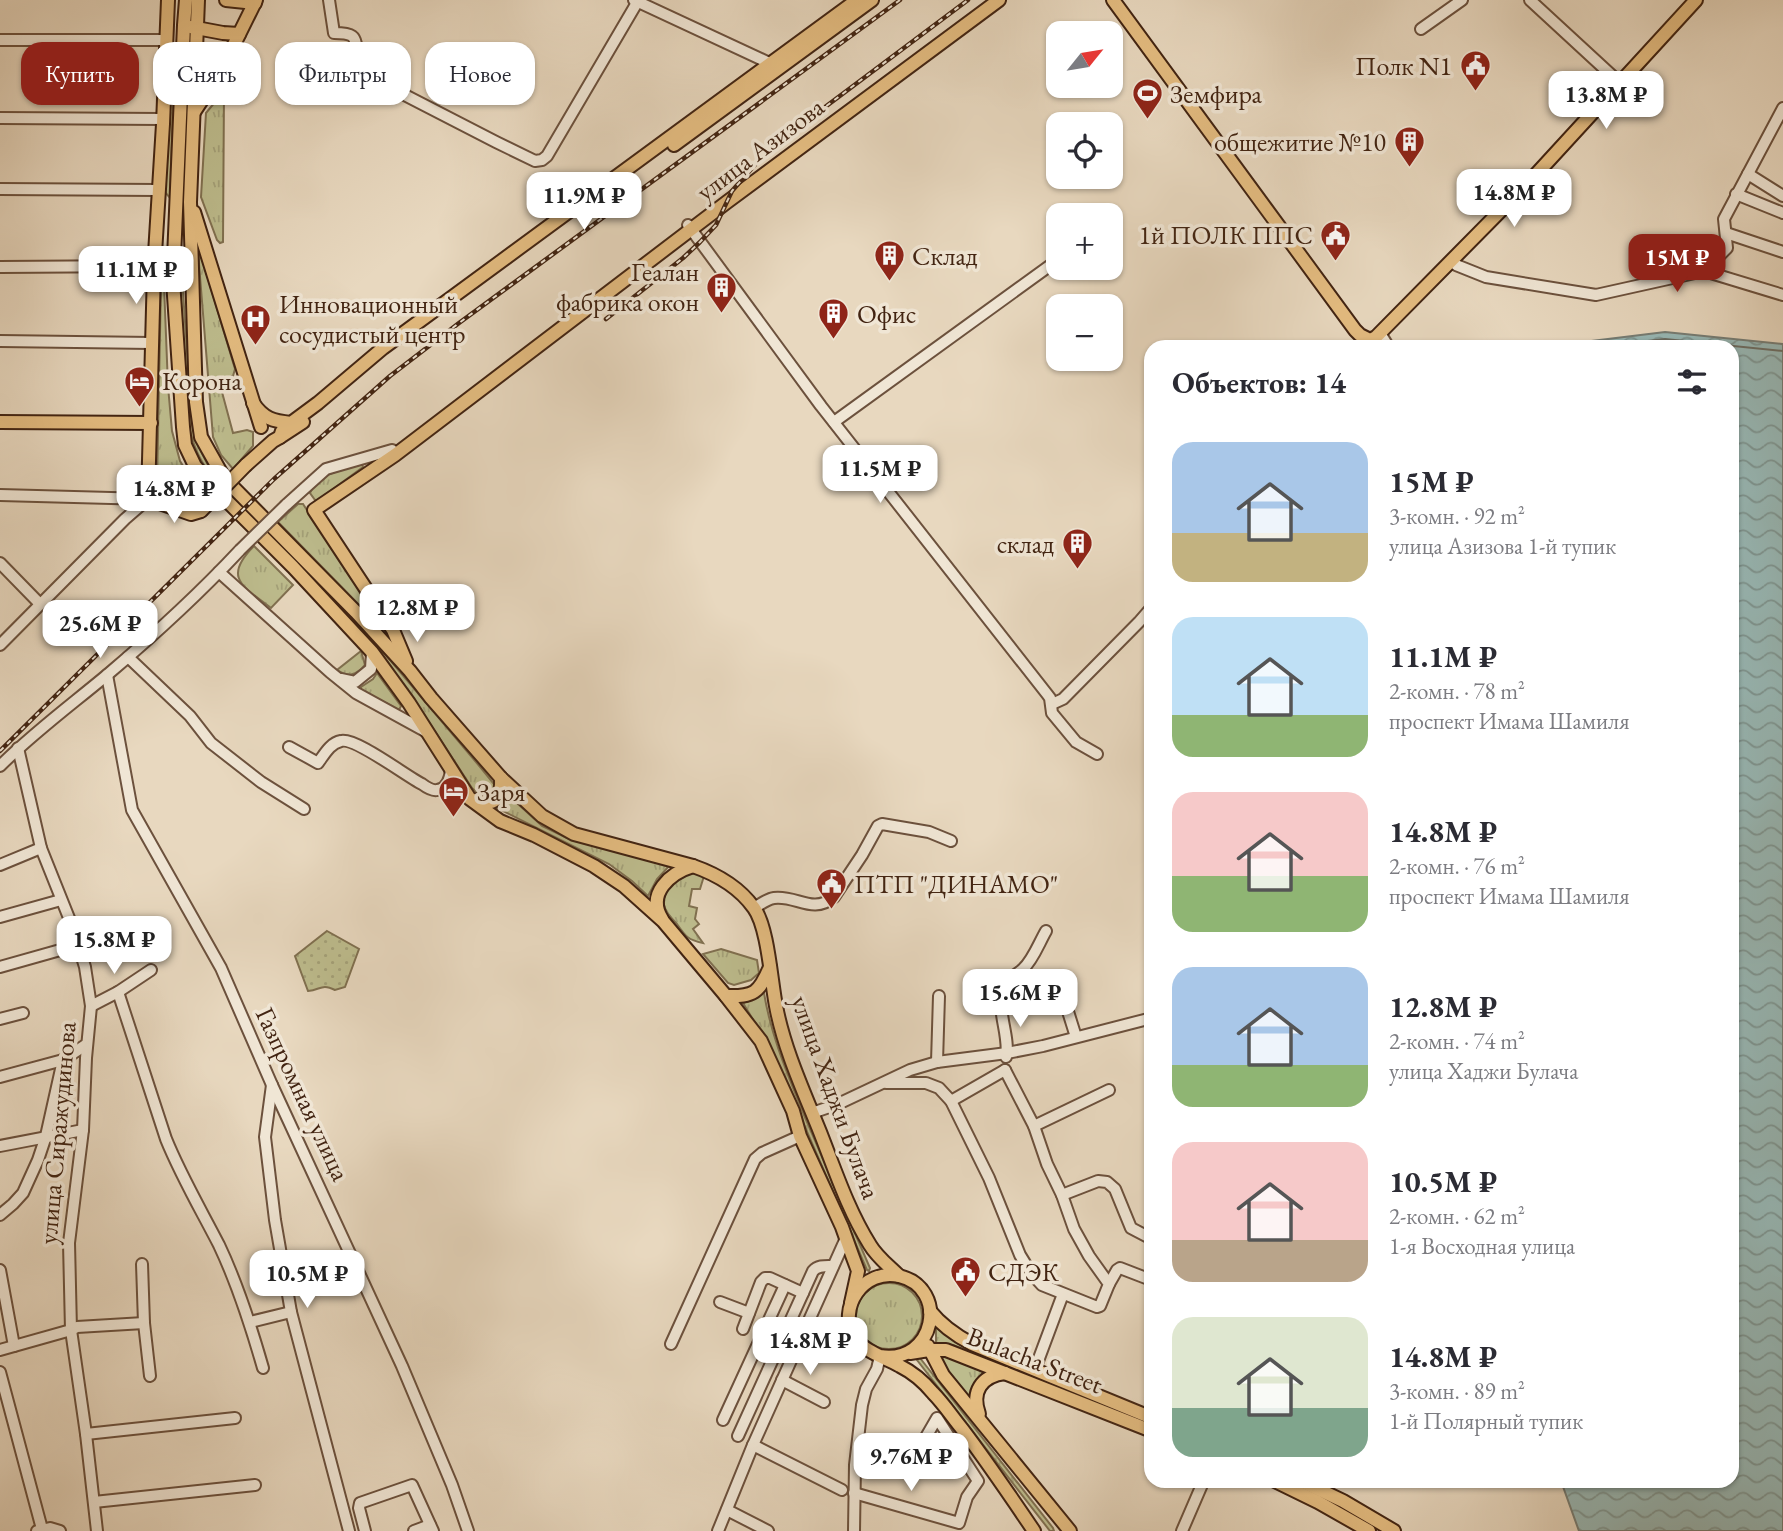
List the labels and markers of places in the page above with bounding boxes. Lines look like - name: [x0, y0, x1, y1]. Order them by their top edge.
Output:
- place label: Полк N1: [1355, 49, 1452, 83]
- public building icon: Полк N1: [1458, 49, 1492, 93]
- pin: 13.8M ₽: [1541, 72, 1671, 131]
- sports icon: Земфира: [1130, 77, 1164, 121]
- place label: Земфира: [1170, 77, 1263, 111]
- place label: общежитие №10: [1214, 125, 1386, 159]
- building icon: общежитие №10: [1392, 125, 1426, 169]
- pin: 14.8M ₽: [1449, 170, 1579, 229]
- pin: 11.9M ₽: [519, 173, 649, 232]
- place label: 1й ПОЛК ППС: [1138, 218, 1313, 252]
- public building icon: 1й ПОЛК ППС: [1319, 218, 1353, 262]
- pin: 15M ₽: [1628, 234, 1726, 294]
- building icon: Склад: [872, 239, 906, 283]
- place label: Склад: [912, 239, 978, 273]
- pin: 11.1M ₽: [71, 246, 201, 306]
- place label: Геалан фабрика окон: [556, 255, 699, 319]
- building icon: Геалан фабрика окон: [705, 270, 739, 314]
- place label: Инновационный сосудистый центр: [279, 287, 466, 351]
- building icon: Офис: [817, 297, 851, 341]
- place label: Офис: [857, 297, 916, 331]
- hospital icon: Инновационный сосудистый центр: [239, 302, 273, 346]
- hotel icon: Корона: [122, 364, 156, 408]
- place label: Корона: [162, 364, 242, 398]
- pin: 11.5M ₽: [815, 446, 945, 505]
- pin: 14.8M ₽: [109, 466, 239, 525]
- place label: склад: [997, 527, 1054, 561]
- building icon: склад: [1060, 527, 1094, 571]
- pin: 12.8M ₽: [352, 584, 482, 644]
- pin: 25.6M ₽: [35, 600, 165, 660]
- hotel icon: Заря: [437, 775, 471, 819]
- place label: Заря: [477, 775, 525, 809]
- public building icon: ПТП "ДИНАМО": [814, 867, 848, 911]
- place label: ПТП "ДИНАМО": [854, 867, 1058, 901]
- pin: 15.8M ₽: [49, 916, 179, 976]
- pin: 15.6M ₽: [955, 970, 1085, 1029]
- pin: 10.5M ₽: [242, 1250, 372, 1310]
- public building icon: СДЭК: [948, 1255, 982, 1299]
- place label: СДЭК: [988, 1255, 1060, 1289]
- pin: 14.8M ₽: [745, 1318, 875, 1377]
- pin: 9.76M ₽: [846, 1434, 976, 1493]

